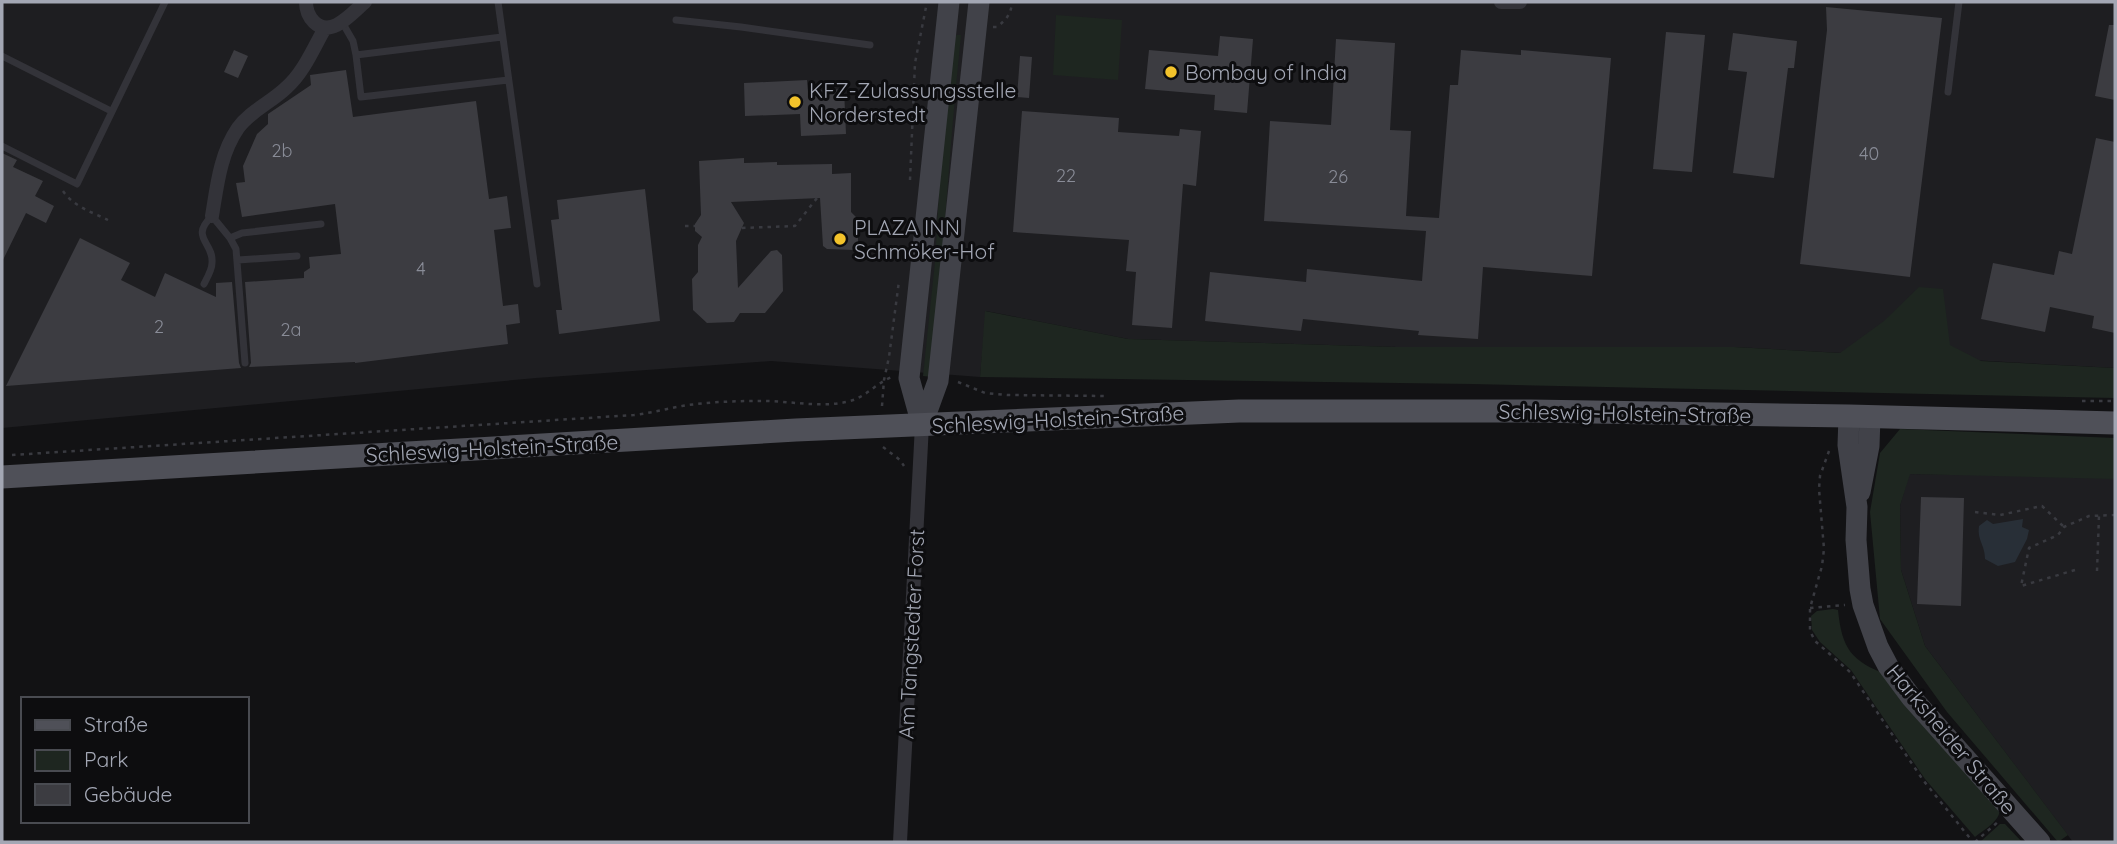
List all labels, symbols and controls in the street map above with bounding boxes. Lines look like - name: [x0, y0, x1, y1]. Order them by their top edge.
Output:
- place label: Bombay of India: [1185, 59, 1347, 85]
- marker: Bombay of India: [1163, 64, 1179, 80]
- place label: KFZ-Zulassungsstelle Norderstedt: [809, 77, 1016, 127]
- marker: KFZ-Zulassungsstelle Norderstedt: [787, 94, 803, 110]
- house number: 2b: [272, 139, 293, 162]
- house number: 40: [1859, 142, 1879, 165]
- house number: 22: [1056, 164, 1076, 187]
- house number: 26: [1328, 165, 1348, 188]
- place label: PLAZA INN Schmöker-Hof: [854, 214, 995, 264]
- marker: PLAZA INN Schmöker-Hof: [832, 231, 848, 247]
- house number: 4: [416, 257, 426, 280]
- house number: 2: [154, 315, 164, 338]
- house number: 2a: [281, 318, 301, 341]
- street label: Schleswig-Holstein-Straße: [1498, 398, 1752, 428]
- street label: Schleswig-Holstein-Straße: [931, 399, 1185, 439]
- street label: Schleswig-Holstein-Straße: [365, 428, 619, 468]
- street label: Am Tangstedter Forst: [893, 528, 929, 740]
- street label: Harksheider Straße: [1882, 659, 2022, 819]
- legend: [21, 697, 248, 823]
- text: Straße: [84, 711, 148, 737]
- text: Park: [84, 746, 128, 772]
- text: Gebäude: [84, 781, 172, 807]

